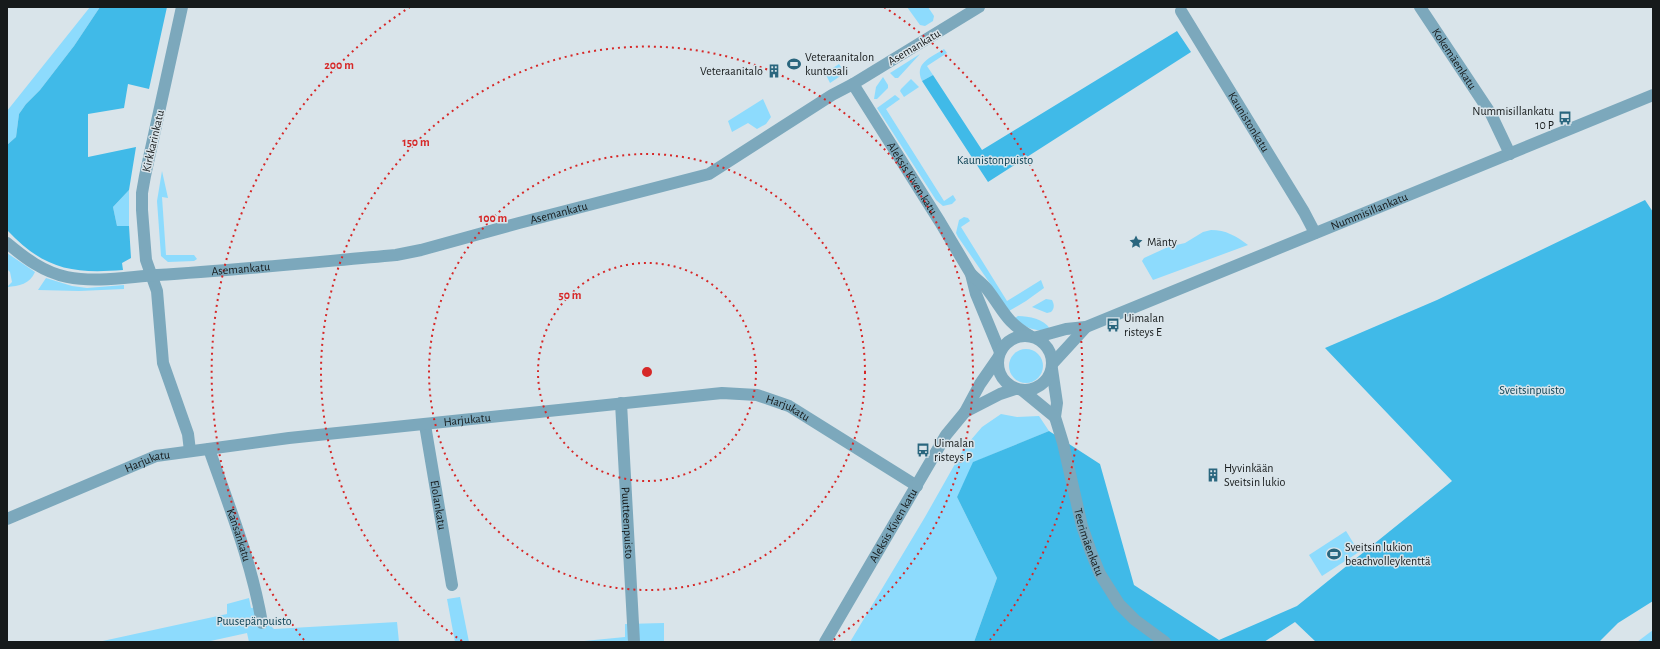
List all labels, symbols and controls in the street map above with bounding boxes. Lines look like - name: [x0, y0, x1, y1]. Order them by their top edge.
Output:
- street label: Kokemäenkatu: [1430, 26, 1479, 91]
- street label: Asemankatu: [886, 27, 942, 67]
- place label: Veteraanitalon kuntosali: [805, 51, 874, 77]
- sports icon: Veteraanitalon kuntosali: [786, 56, 802, 72]
- text: 200 m: [324, 59, 354, 71]
- building icon: Veteraanitalo: [766, 63, 782, 79]
- place label: Veteraanitalo: [700, 65, 763, 77]
- street label: Kaunistonkatu: [1226, 90, 1272, 154]
- place label: Nummisillankatu 10 P: [1472, 105, 1554, 131]
- street label: Kirkkarinkatu: [140, 109, 166, 173]
- bus stop icon: Nummisillankatu 10 P: [1557, 110, 1573, 126]
- text: 150 m: [402, 136, 430, 148]
- street label: Aleksis Kiven katu: [885, 140, 940, 217]
- park label: Kaunistonpuisto: [957, 154, 1033, 166]
- street label: Nummisillankatu: [1329, 190, 1409, 232]
- street label: Asemankatu: [529, 200, 589, 226]
- text: 100 m: [479, 212, 507, 224]
- place icon: Mänty: [1128, 234, 1144, 250]
- place label: Mänty: [1147, 236, 1177, 249]
- street label: Asemankatu: [211, 260, 271, 277]
- text: 50 m: [559, 289, 582, 301]
- place label: Uimalan risteys E: [1124, 312, 1164, 339]
- bus stop icon: Uimalan risteys E: [1105, 317, 1121, 333]
- centre of rings: [640, 365, 654, 379]
- park label: Sveitsinpuisto: [1499, 384, 1565, 396]
- street label: Harjukatu: [764, 393, 812, 424]
- street label: Harjukatu: [443, 411, 491, 428]
- place label: Uimalan risteys P: [934, 437, 974, 464]
- bus stop icon: Uimalan risteys P: [915, 442, 931, 458]
- street label: Harjukatu: [123, 448, 171, 475]
- place label: Hyvinkään Sveitsin lukio: [1224, 462, 1286, 488]
- building icon: Hyvinkään Sveitsin lukio: [1205, 467, 1221, 483]
- street label: Elolankatu: [428, 479, 449, 531]
- street label: Puutteenpuisto: [620, 486, 635, 559]
- street label: Aleksis Kiven katu: [867, 486, 919, 565]
- street label: Kansankatu: [225, 507, 253, 563]
- street label: Teerimäenkatu: [1072, 507, 1106, 577]
- place label: Sveitsin lukion beachvolleykenttä: [1345, 541, 1431, 568]
- sports icon: Sveitsin lukion beachvolleykenttä: [1326, 546, 1342, 562]
- park label: Puusepänpuisto: [216, 615, 292, 627]

